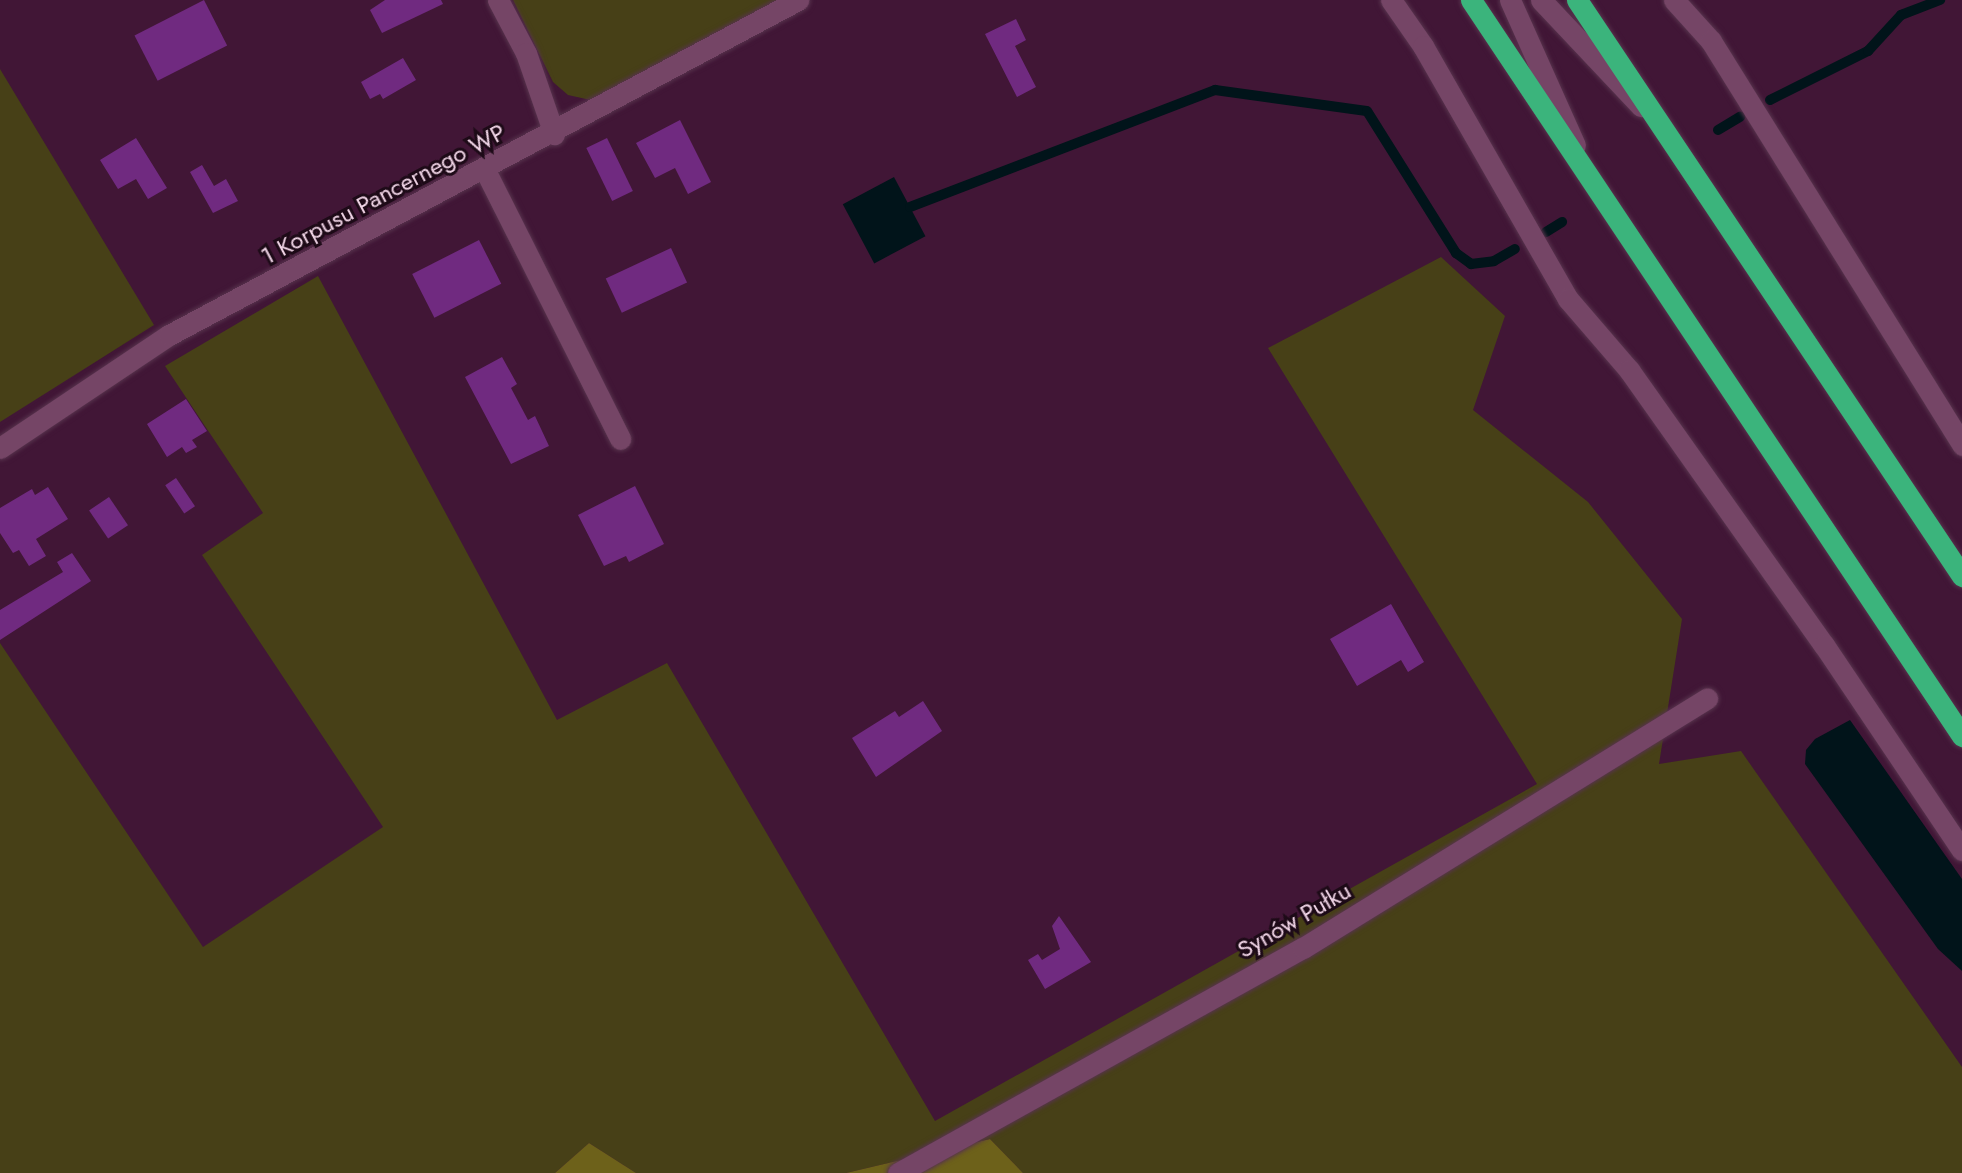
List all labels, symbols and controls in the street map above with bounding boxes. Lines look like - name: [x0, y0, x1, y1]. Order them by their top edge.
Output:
- street label: 1 Korpusu Pancernego WP: [256, 117, 510, 271]
- street label: Synów Pułku: [1232, 876, 1356, 964]

